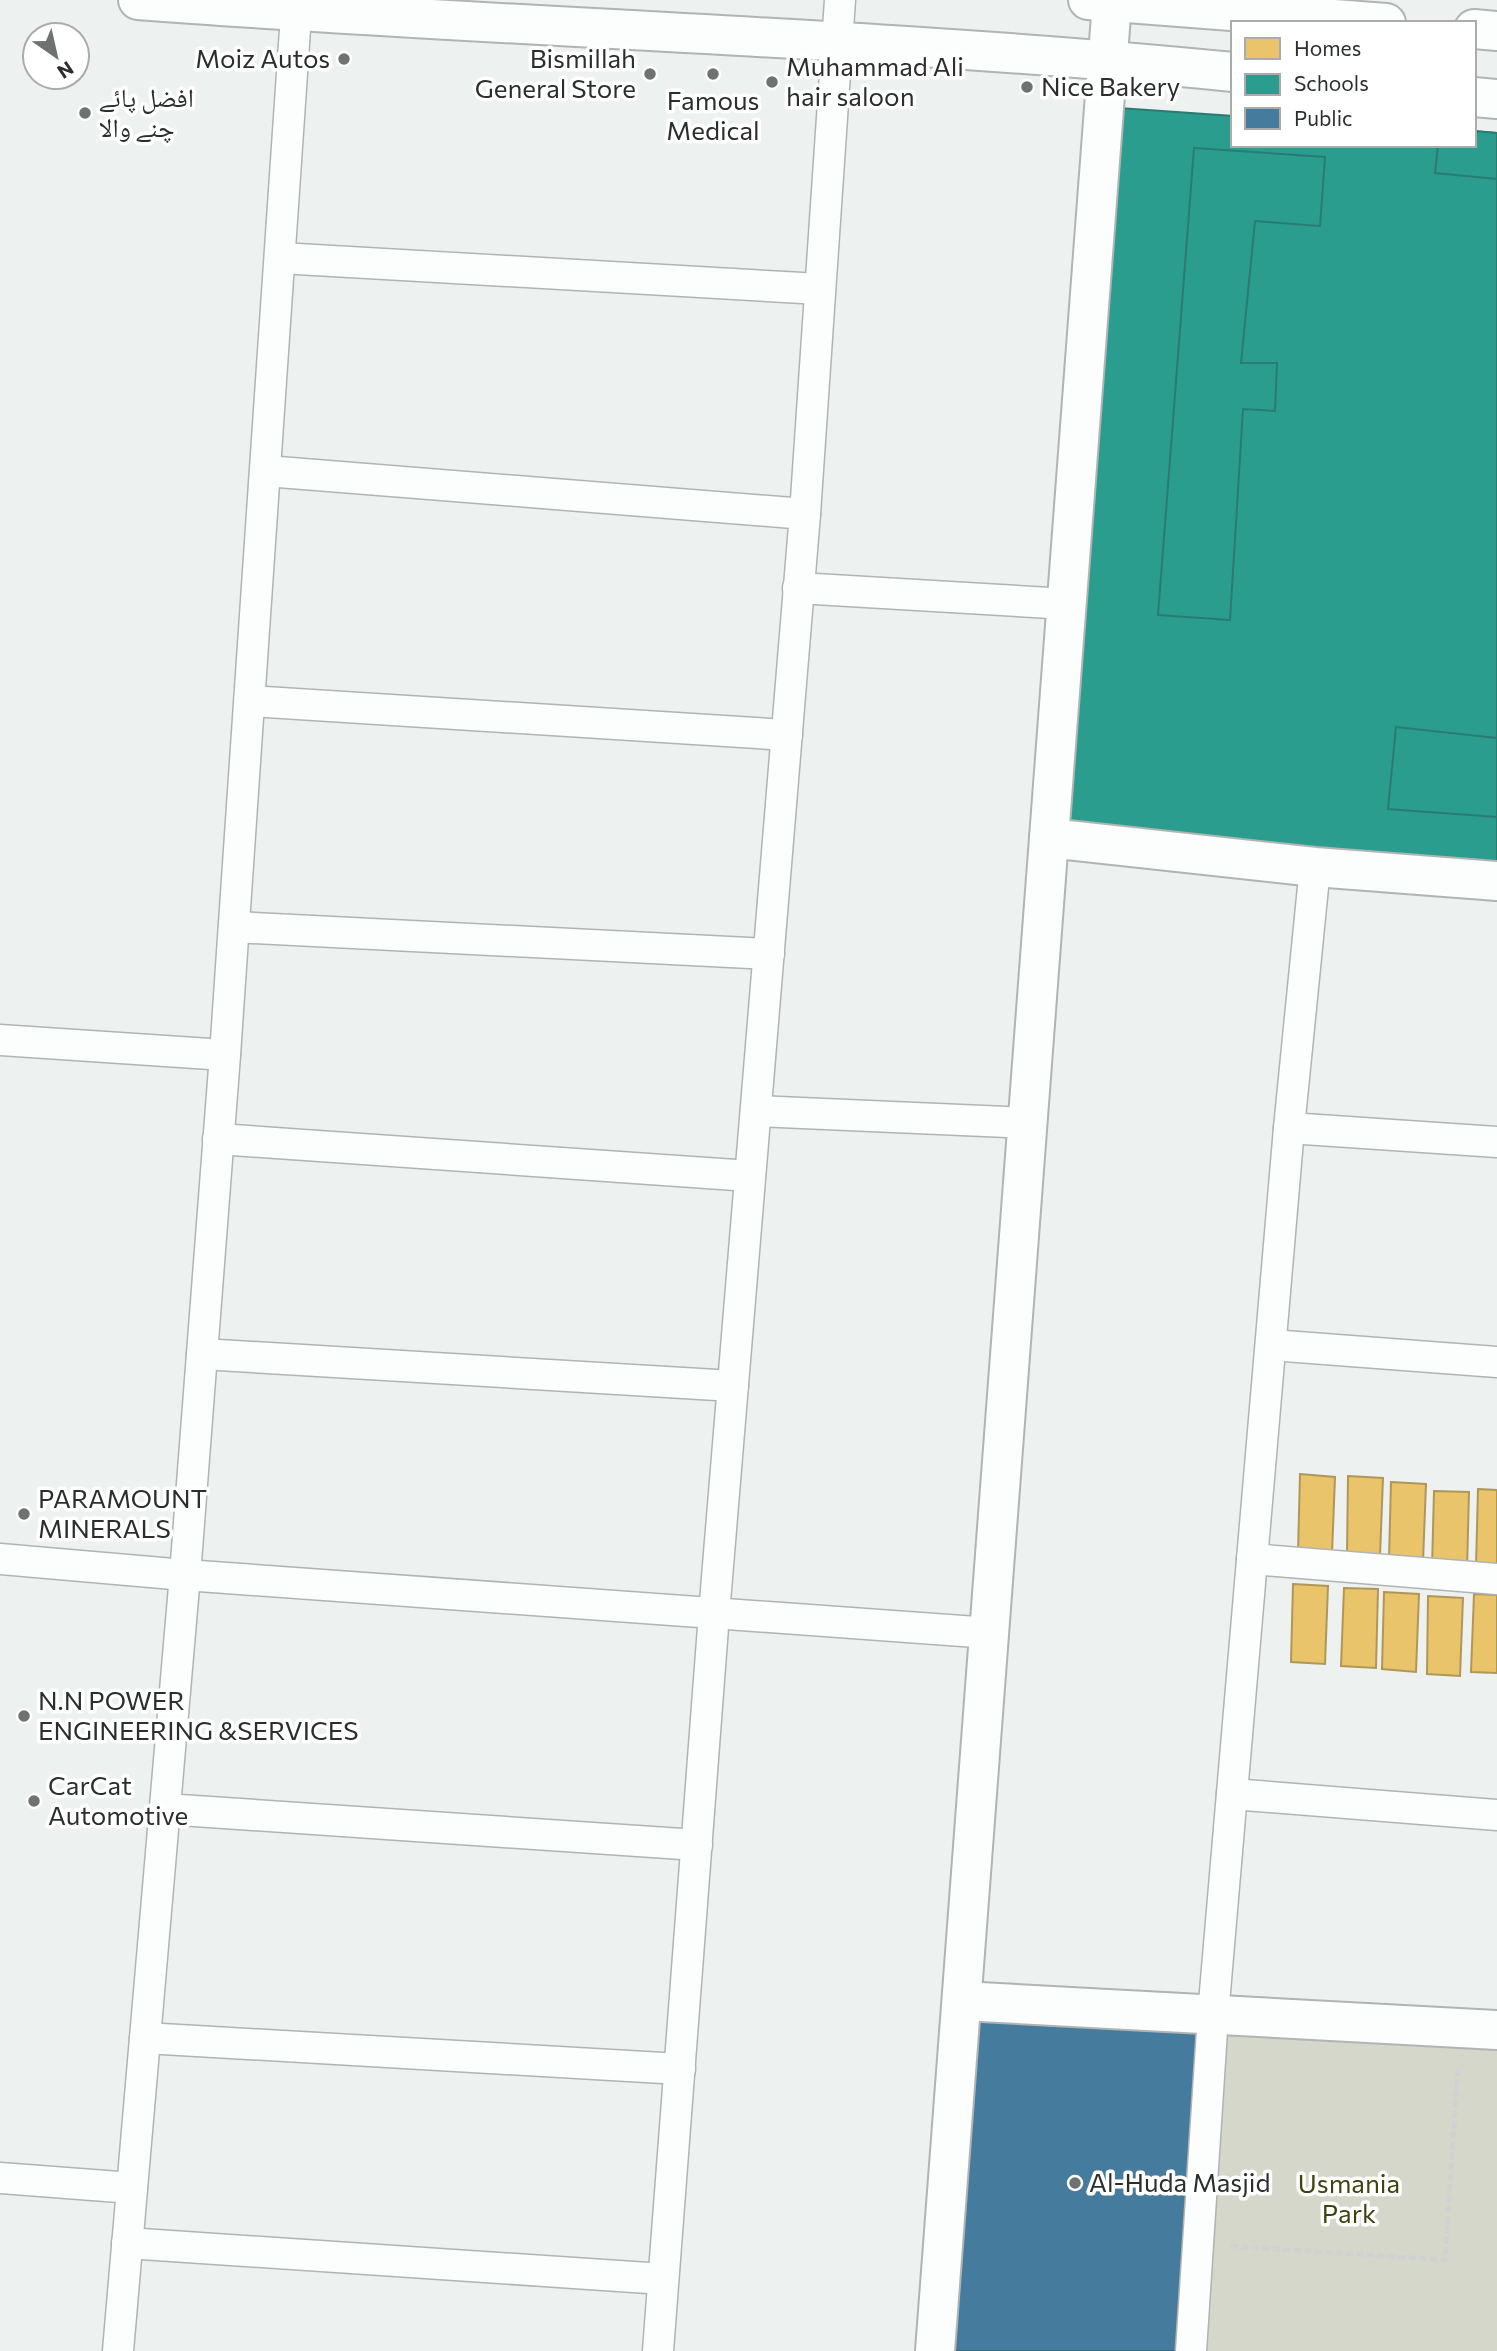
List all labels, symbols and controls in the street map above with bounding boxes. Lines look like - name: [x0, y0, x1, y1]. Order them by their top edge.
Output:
- north arrow: [21, 21, 91, 91]
- legend: [1231, 21, 1476, 147]
- text: Homes: [1294, 35, 1361, 60]
- place label: Moiz Autos: [195, 42, 330, 73]
- place label: Bismillah General Store: [475, 42, 636, 103]
- place label: Muhammad Ali hair saloon: [786, 50, 964, 111]
- marker: Moiz Autos: [336, 51, 352, 67]
- text: N: [53, 57, 78, 84]
- marker: Bismillah General Store: [642, 66, 658, 82]
- marker: Famous Medical: [705, 66, 721, 82]
- place label: Nice Bakery: [1041, 70, 1180, 101]
- text: Schools: [1294, 70, 1369, 95]
- marker: Muhammad Ali hair saloon: [764, 74, 780, 90]
- marker: Nice Bakery: [1019, 79, 1035, 95]
- place label: افضل پائے چنے والا: [99, 81, 194, 144]
- place label: Famous Medical: [666, 84, 760, 145]
- marker: افضل پائے چنے والا: [77, 105, 93, 121]
- text: Public: [1294, 105, 1352, 130]
- place label: PARAMOUNT MINERALS: [38, 1482, 207, 1543]
- marker: PARAMOUNT MINERALS: [16, 1506, 32, 1522]
- place label: N.N POWER ENGINEERING &SERVICES: [38, 1684, 358, 1745]
- marker: N.N POWER ENGINEERING &SERVICES: [16, 1708, 32, 1724]
- place label: CarCat Automotive: [48, 1769, 188, 1830]
- marker: CarCat Automotive: [26, 1793, 42, 1809]
- place label: Al-Huda Masjid: [1089, 2166, 1271, 2197]
- park label: Usmania Park: [1298, 2167, 1400, 2228]
- marker: Al-Huda Masjid: [1067, 2175, 1083, 2191]

